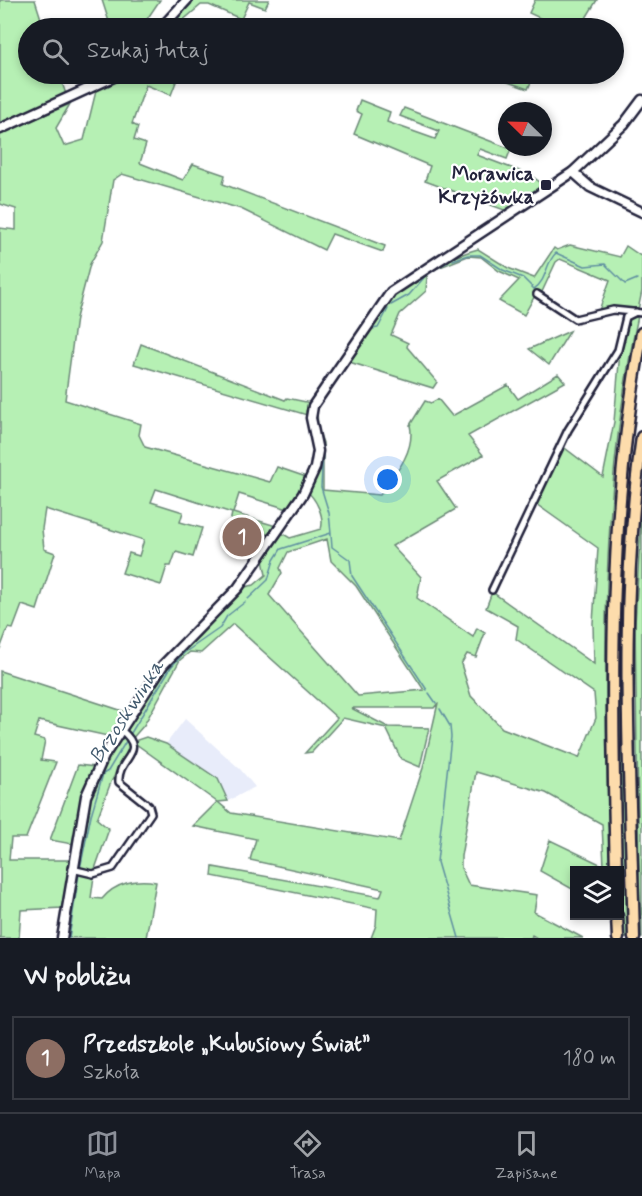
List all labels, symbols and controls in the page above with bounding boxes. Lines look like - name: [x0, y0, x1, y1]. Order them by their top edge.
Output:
- search box: [18, 18, 624, 84]
- icon: search: [39, 35, 72, 68]
- text: Szukaj tutaj: [87, 37, 209, 65]
- north arrow: [498, 102, 552, 156]
- place label: Morawica Krzyżówka: [438, 161, 534, 211]
- marker: Morawica Krzyżówka: [539, 178, 553, 192]
- your location: [373, 465, 402, 494]
- pin: 1: [222, 514, 262, 560]
- water label: Brzoskwinka: [83, 654, 172, 769]
- map controls: [570, 866, 624, 920]
- button: layers: [570, 866, 624, 920]
- text: W pobliżu: [24, 960, 130, 994]
- text: Przedszkole „Kubusiowy Świat”: [83, 1031, 370, 1059]
- text: 1: [41, 1045, 50, 1072]
- text: 180 m: [563, 1045, 616, 1072]
- text: Szkoła: [83, 1059, 140, 1086]
- tab: Mapa: [84, 1127, 121, 1184]
- tab: Trasa: [290, 1127, 326, 1184]
- tab: Zapisane: [495, 1127, 558, 1184]

